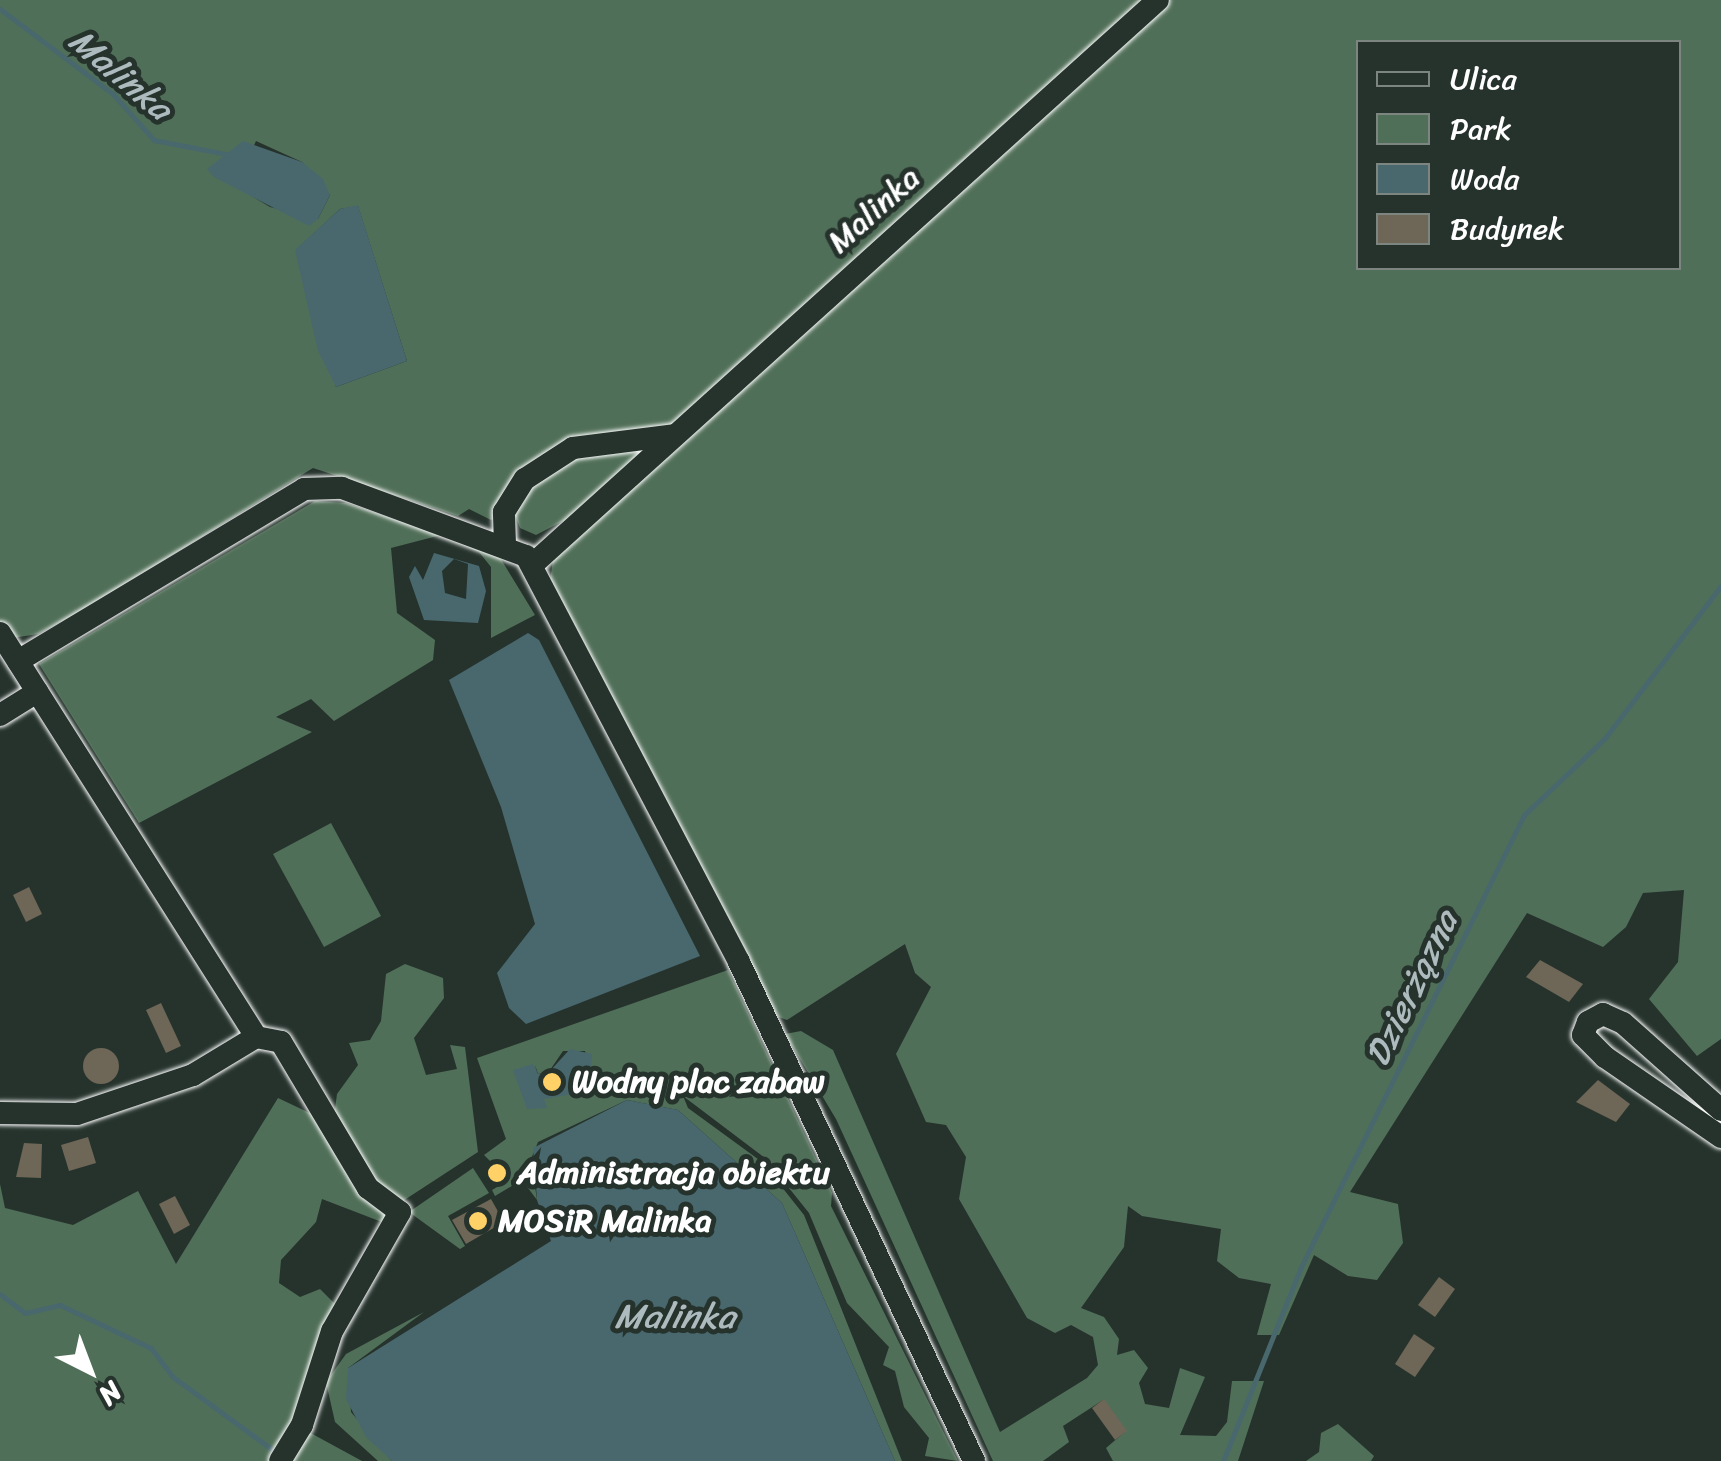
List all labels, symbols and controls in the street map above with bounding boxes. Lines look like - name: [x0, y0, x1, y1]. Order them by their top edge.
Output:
- water label: Malinka: [61, 19, 181, 129]
- legend: [1356, 40, 1681, 270]
- text: Ulica: [1450, 52, 1517, 106]
- text: Park: [1450, 102, 1512, 156]
- text: Woda: [1450, 152, 1519, 206]
- street label: Malinka: [820, 159, 928, 261]
- text: Budynek: [1450, 202, 1564, 256]
- water label: Dzierżązna: [1356, 904, 1466, 1072]
- place label: Wodny plac zabaw: [572, 1063, 825, 1101]
- marker: Wodny plac zabaw: [541, 1071, 563, 1093]
- place label: Administracja obiektu: [517, 1154, 828, 1192]
- marker: Administracja obiektu: [486, 1162, 508, 1184]
- place label: MOSiR Malinka: [498, 1202, 712, 1240]
- marker: MOSiR Malinka: [467, 1210, 489, 1232]
- water label: Malinka: [615, 1295, 735, 1337]
- north arrow: [40, 1321, 140, 1421]
- text: N: [87, 1369, 134, 1418]

